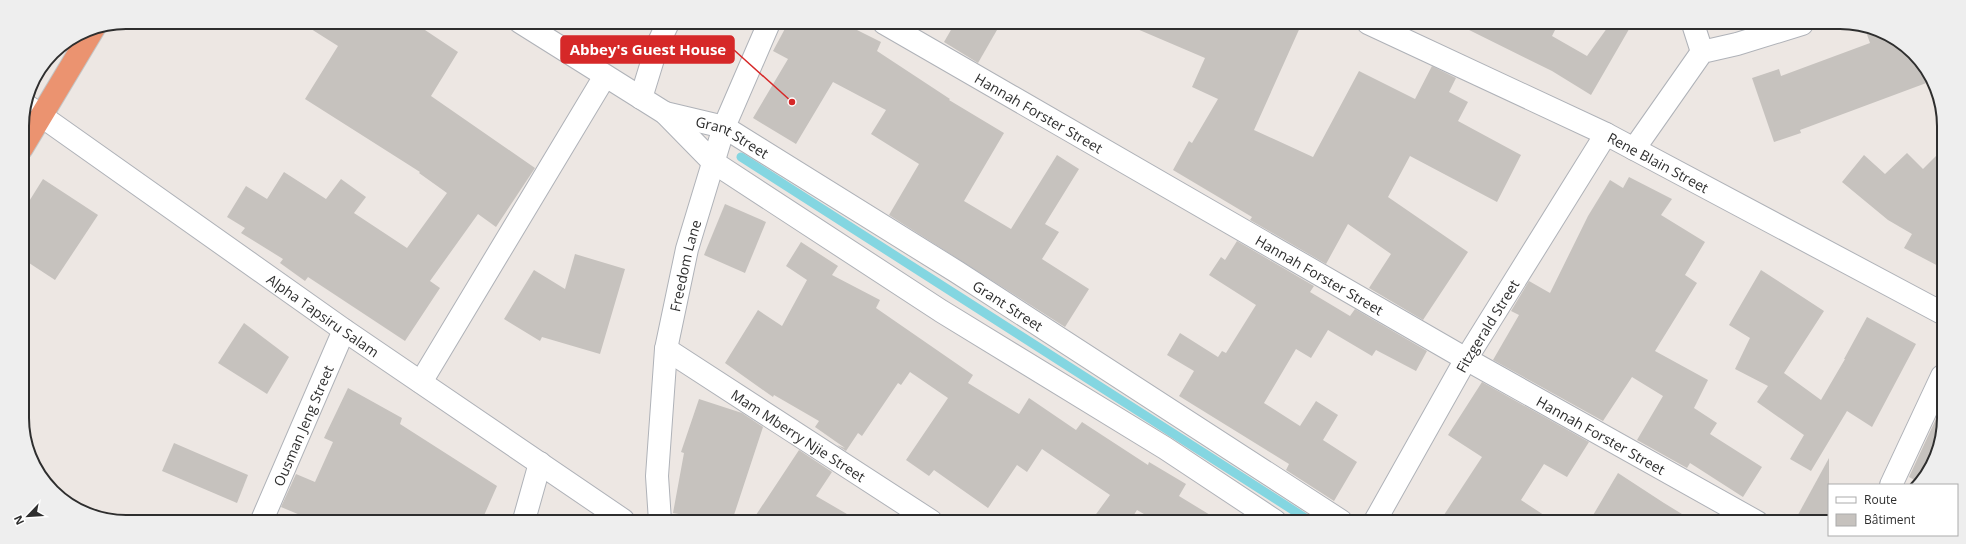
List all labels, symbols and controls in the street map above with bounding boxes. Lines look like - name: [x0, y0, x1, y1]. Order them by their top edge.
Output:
- callout: Abbey's Guest House: [561, 36, 734, 63]
- text: Abbey's Guest House: [570, 39, 726, 59]
- street label: Hannah Forster Street: [972, 68, 1106, 157]
- street label: Grant Street: [694, 111, 773, 162]
- street label: Rene Blain Street: [1605, 127, 1712, 197]
- street label: Freedom Lane: [665, 217, 705, 313]
- street label: Hannah Forster Street: [1252, 230, 1387, 319]
- street label: Alpha Tapsiru Salam: [263, 269, 383, 361]
- street label: Grant Street: [969, 275, 1047, 335]
- street label: Fitzgerald Street: [1451, 276, 1523, 376]
- street label: Ousman Jeng Street: [268, 362, 337, 489]
- street label: Mam Mberry Njie Street: [728, 384, 869, 486]
- street label: Hannah Forster Street: [1533, 391, 1669, 478]
- legend: [1828, 484, 1958, 536]
- text: Route: [1864, 491, 1897, 508]
- north arrow: [8, 496, 48, 536]
- text: Bâtiment: [1864, 511, 1915, 528]
- text: N: [10, 513, 27, 528]

